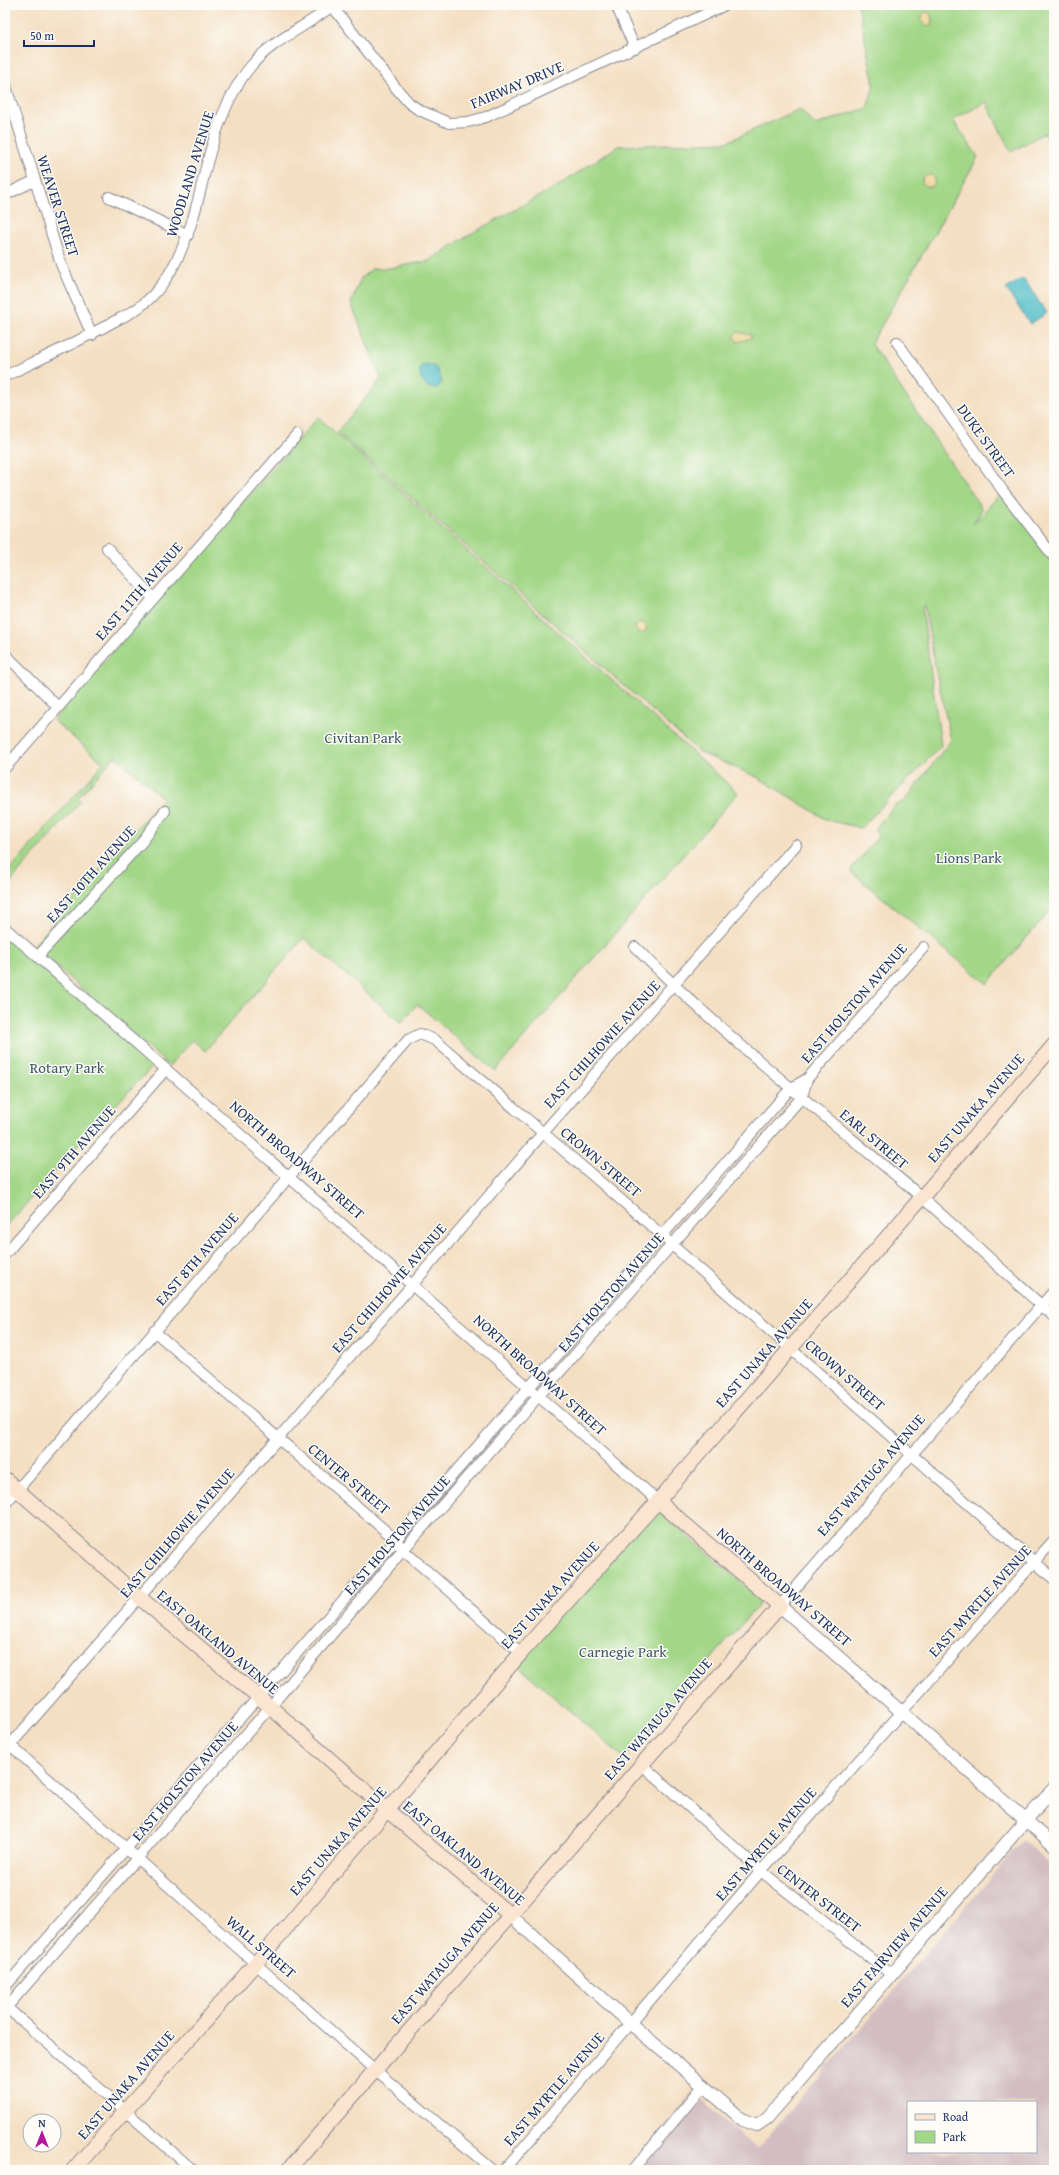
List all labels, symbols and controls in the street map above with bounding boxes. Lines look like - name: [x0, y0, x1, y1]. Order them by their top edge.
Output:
- scale bar: [24, 22, 94, 48]
- text: 50 m: [30, 27, 54, 44]
- street label: FAIRWAY DRIVE: [467, 55, 567, 114]
- street label: WOODLAND AVENUE: [160, 108, 219, 240]
- street label: WEAVER STREET: [32, 152, 85, 260]
- street label: DUKE STREET: [952, 399, 1021, 482]
- street label: EAST 11TH AVENUE: [90, 537, 188, 645]
- park label: Civitan Park: [324, 727, 402, 748]
- street label: EAST 10TH AVENUE: [41, 820, 140, 927]
- park label: Lions Park: [936, 847, 1002, 868]
- street label: EAST HOLSTON AVENUE: [796, 938, 912, 1067]
- street label: EAST CHILHOWIE AVENUE: [538, 975, 665, 1112]
- street label: EAST UNAKA AVENUE: [922, 1048, 1029, 1167]
- park label: Rotary Park: [30, 1057, 105, 1078]
- street label: NORTH BROADWAY STREET: [225, 1095, 370, 1224]
- street label: EAST 9TH AVENUE: [27, 1100, 120, 1203]
- street label: EARL STREET: [835, 1104, 914, 1174]
- street label: CROWN STREET: [556, 1122, 647, 1202]
- street label: EAST 8TH AVENUE: [150, 1207, 243, 1310]
- street label: EAST CHILHOWIE AVENUE: [326, 1218, 451, 1357]
- street label: EAST HOLSTON AVENUE: [553, 1227, 669, 1356]
- street label: EAST UNAKA AVENUE: [710, 1293, 817, 1412]
- street label: NORTH BROADWAY STREET: [469, 1309, 612, 1441]
- street label: CROWN STREET: [801, 1334, 890, 1416]
- street label: EAST WATAUGA AVENUE: [812, 1409, 930, 1540]
- street label: CENTER STREET: [304, 1438, 395, 1520]
- street label: EAST CHILHOWIE AVENUE: [114, 1463, 239, 1602]
- street label: EAST HOLSTON AVENUE: [339, 1470, 455, 1599]
- street label: NORTH BROADWAY STREET: [712, 1522, 857, 1651]
- street label: EAST UNAKA AVENUE: [496, 1536, 604, 1653]
- street label: EAST MYRTLE AVENUE: [923, 1540, 1036, 1661]
- street label: EAST OAKLAND AVENUE: [153, 1584, 284, 1699]
- park label: Carnegie Park: [579, 1641, 667, 1662]
- street label: EAST WATAUGA AVENUE: [599, 1653, 717, 1784]
- street label: EAST HOLSTON AVENUE: [127, 1716, 243, 1845]
- street label: EAST UNAKA AVENUE: [284, 1781, 391, 1900]
- street label: EAST MYRTLE AVENUE: [710, 1782, 821, 1905]
- street label: EAST OAKLAND AVENUE: [399, 1795, 530, 1910]
- street label: CENTER STREET: [773, 1858, 866, 1937]
- street label: EAST FAIRVIEW AVENUE: [835, 1881, 952, 2012]
- street label: EAST WATAUGA AVENUE: [386, 1897, 504, 2028]
- street label: WALL STREET: [222, 1910, 301, 1983]
- street label: EAST UNAKA AVENUE: [72, 2025, 179, 2144]
- street label: EAST MYRTLE AVENUE: [498, 2027, 609, 2150]
- legend: [907, 2101, 1037, 2153]
- text: Road: [943, 2108, 969, 2125]
- north arrow: [22, 2113, 62, 2153]
- text: N: [38, 2115, 46, 2131]
- text: Park: [943, 2128, 967, 2145]

